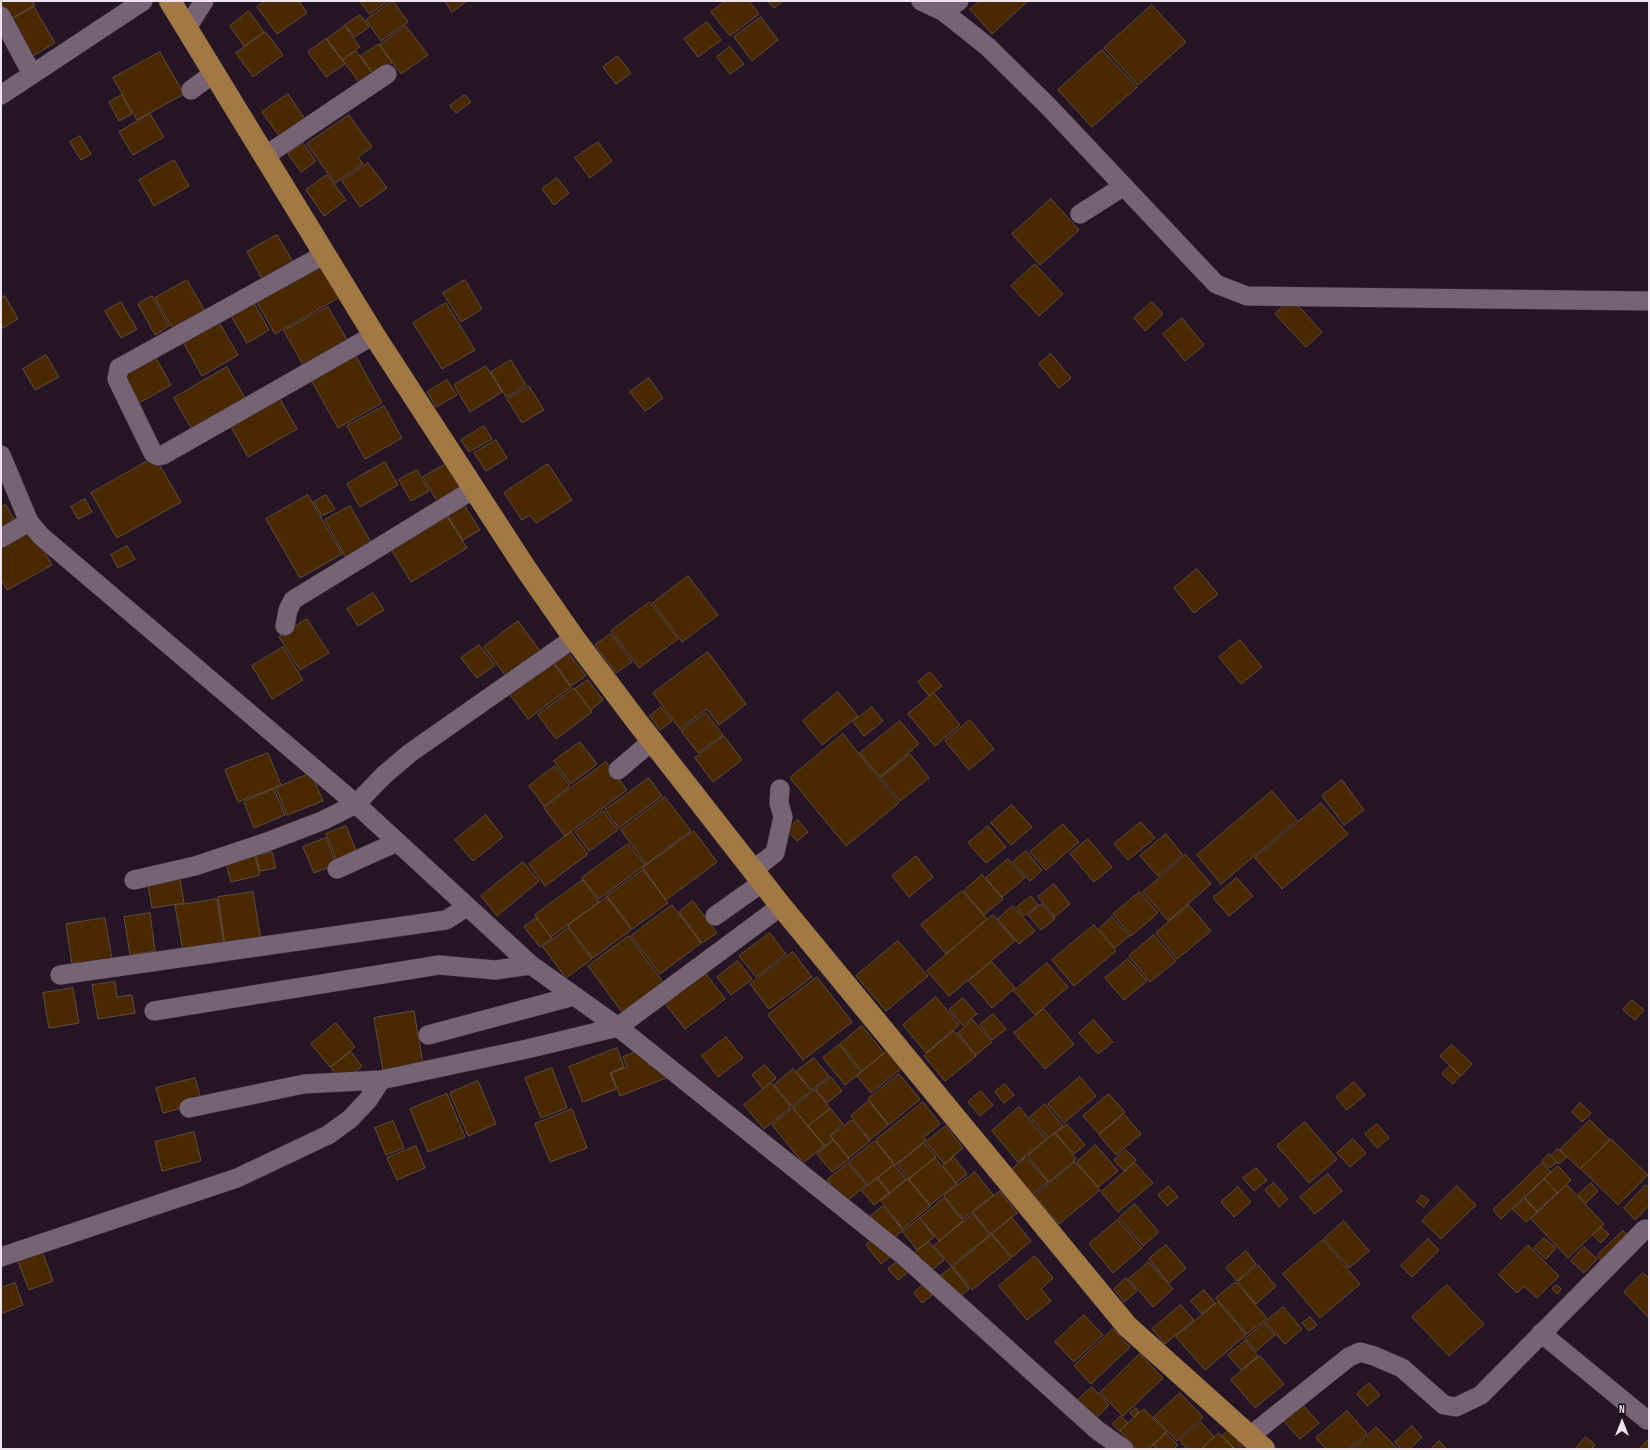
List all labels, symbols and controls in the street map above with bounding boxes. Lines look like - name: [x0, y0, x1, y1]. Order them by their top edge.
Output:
- north arrow: [1602, 1402, 1642, 1442]
- text: N: [1619, 1403, 1625, 1416]

